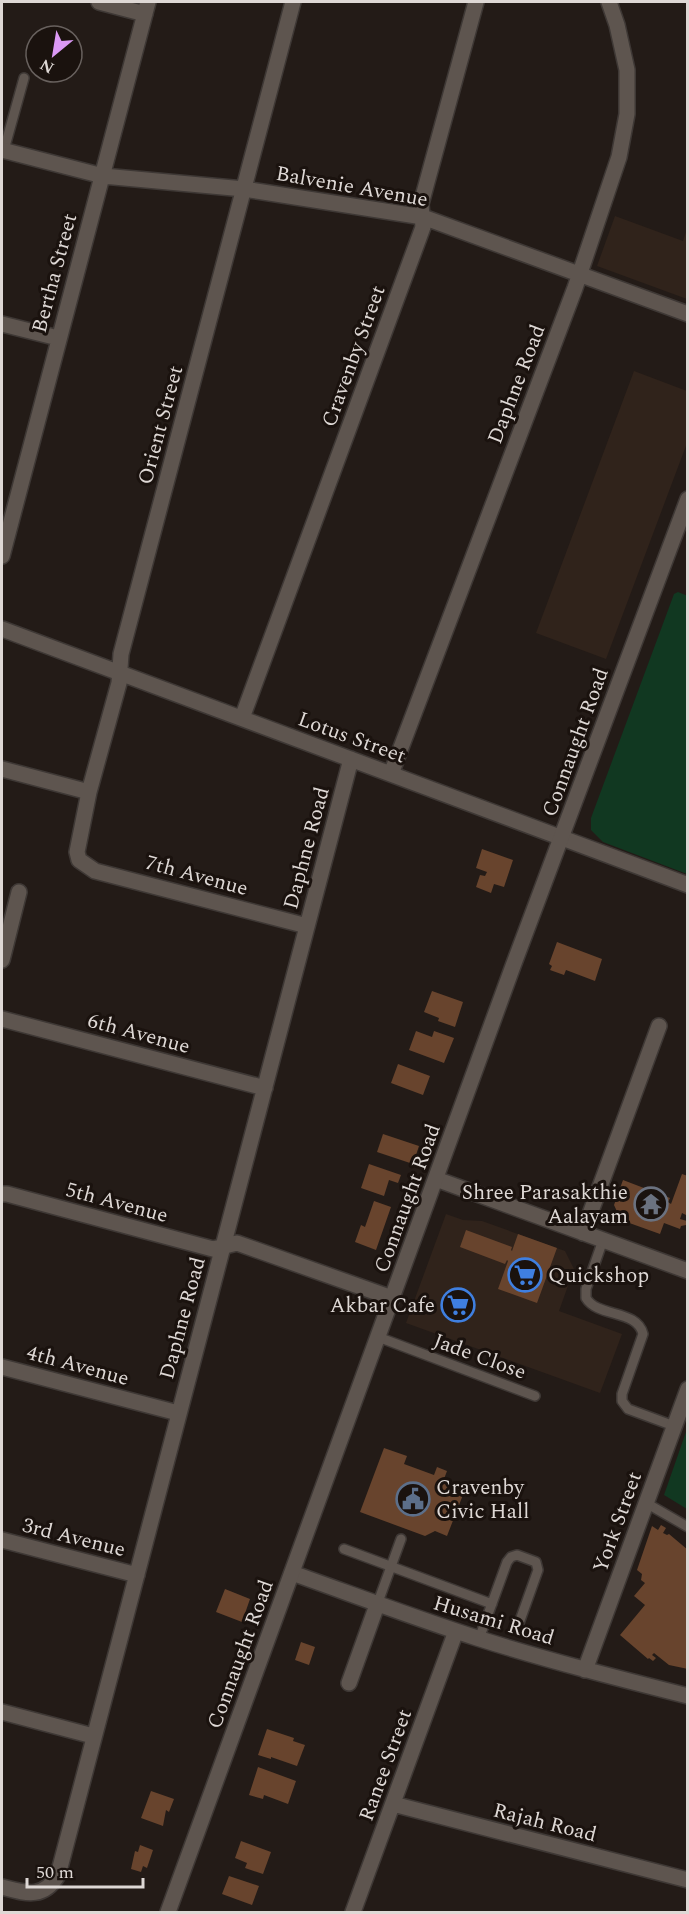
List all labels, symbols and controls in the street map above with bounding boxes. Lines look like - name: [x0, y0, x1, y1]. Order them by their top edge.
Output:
- north arrow: [24, 24, 84, 84]
- text: N: [35, 52, 59, 80]
- street label: Balvenie Avenue: [273, 158, 430, 216]
- street label: Bertha Street: [24, 210, 86, 337]
- street label: Cravenby Street: [314, 281, 394, 432]
- street label: Daphne Road: [479, 320, 554, 449]
- street label: Orient Street: [130, 362, 192, 488]
- street label: Connaught Road: [534, 663, 618, 821]
- street label: Lotus Street: [293, 704, 410, 772]
- street label: Daphne Road: [275, 783, 339, 913]
- street label: 7th Avenue: [142, 847, 251, 905]
- street label: 6th Avenue: [84, 1005, 193, 1063]
- street label: Connaught Road: [366, 1119, 450, 1277]
- street label: 5th Avenue: [62, 1174, 171, 1232]
- place label: Shree Parasakthie Aalayam: [462, 1177, 628, 1233]
- temple icon: Shree Parasakthie Aalayam: [633, 1186, 669, 1222]
- street label: Daphne Road: [151, 1253, 215, 1383]
- supermarket icon: Quickshop: [507, 1257, 543, 1293]
- place label: Quickshop: [548, 1260, 649, 1292]
- supermarket icon: Akbar Cafe: [440, 1287, 476, 1323]
- place label: Akbar Cafe: [330, 1290, 435, 1322]
- street label: Jade Close: [429, 1325, 531, 1389]
- street label: 4th Avenue: [23, 1337, 132, 1395]
- street label: York Street: [585, 1467, 651, 1577]
- place label: Cravenby Civic Hall: [436, 1472, 529, 1528]
- public building icon: Cravenby Civic Hall: [395, 1481, 431, 1517]
- street label: 3rd Avenue: [19, 1510, 129, 1566]
- street label: Connaught Road: [199, 1575, 283, 1733]
- street label: Husami Road: [429, 1587, 558, 1655]
- street label: Ranee Street: [351, 1705, 421, 1826]
- street label: Rajah Road: [489, 1795, 600, 1851]
- scale bar: [27, 1851, 142, 1889]
- text: 50 m: [36, 1859, 74, 1886]

